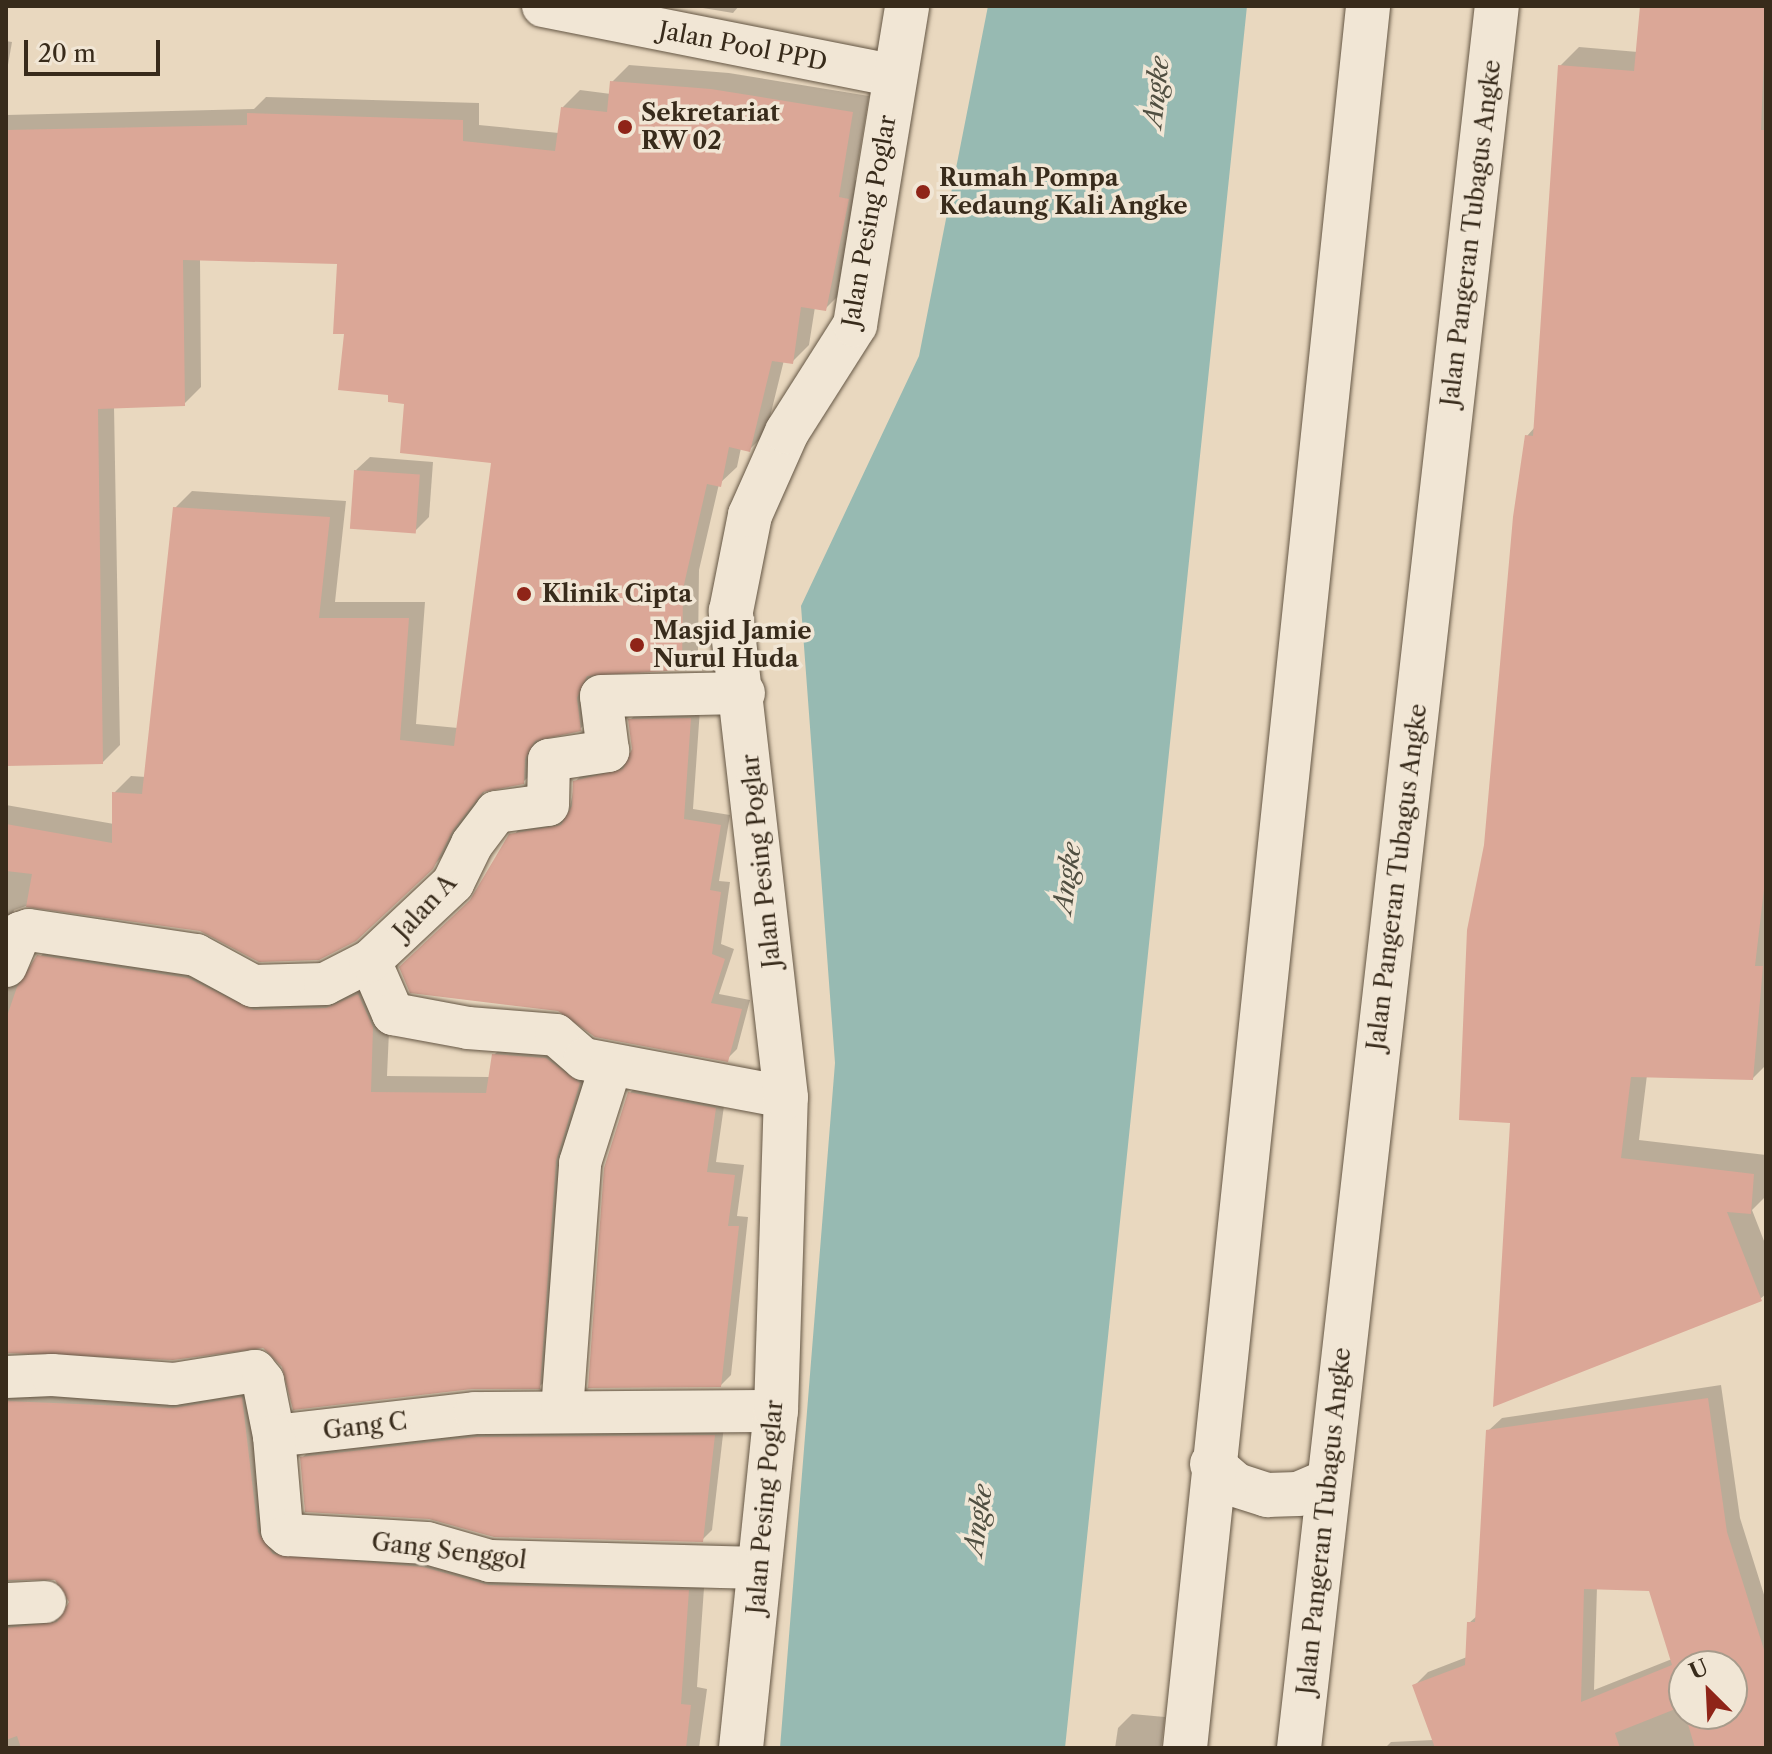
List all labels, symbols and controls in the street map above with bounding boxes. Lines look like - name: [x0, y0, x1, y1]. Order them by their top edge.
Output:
- street label: Jalan Pool PPD: [656, 16, 830, 76]
- scale bar: [28, 24, 164, 74]
- text: 20 m: [38, 39, 96, 68]
- water label: Angke: [1138, 55, 1176, 129]
- street label: Jalan Pangeran Tubagus Angke: [1435, 57, 1507, 409]
- place label: Sekretariat RW 02: [641, 99, 780, 155]
- street label: Jalan Pesing Poglar: [836, 113, 902, 329]
- marker: Sekretariat RW 02: [616, 118, 634, 136]
- place label: Rumah Pompa Kedaung Kali Angke: [939, 164, 1189, 220]
- marker: Rumah Pompa Kedaung Kali Angke: [914, 183, 932, 201]
- place label: Klinik Cipta: [542, 580, 692, 608]
- marker: Klinik Cipta: [513, 583, 535, 605]
- place label: Masjid Jamie Nurul Huda: [653, 617, 812, 673]
- marker: Masjid Jamie Nurul Huda: [628, 636, 646, 654]
- street label: Jalan Pangeran Tubagus Angke: [1361, 701, 1433, 1053]
- street label: Jalan Pesing Poglar: [735, 753, 787, 969]
- water label: Angke: [1048, 840, 1088, 916]
- street label: Jalan A: [387, 868, 463, 946]
- street label: Jalan Pangeran Tubagus Angke: [1291, 1345, 1357, 1697]
- street label: Jalan Pesing Poglar: [741, 1399, 789, 1615]
- street label: Gang C: [321, 1407, 409, 1445]
- water label: Angke: [959, 1482, 999, 1558]
- street label: Gang Senggol: [370, 1527, 528, 1575]
- north arrow: [1668, 1650, 1748, 1730]
- text: U: [1685, 1653, 1713, 1685]

